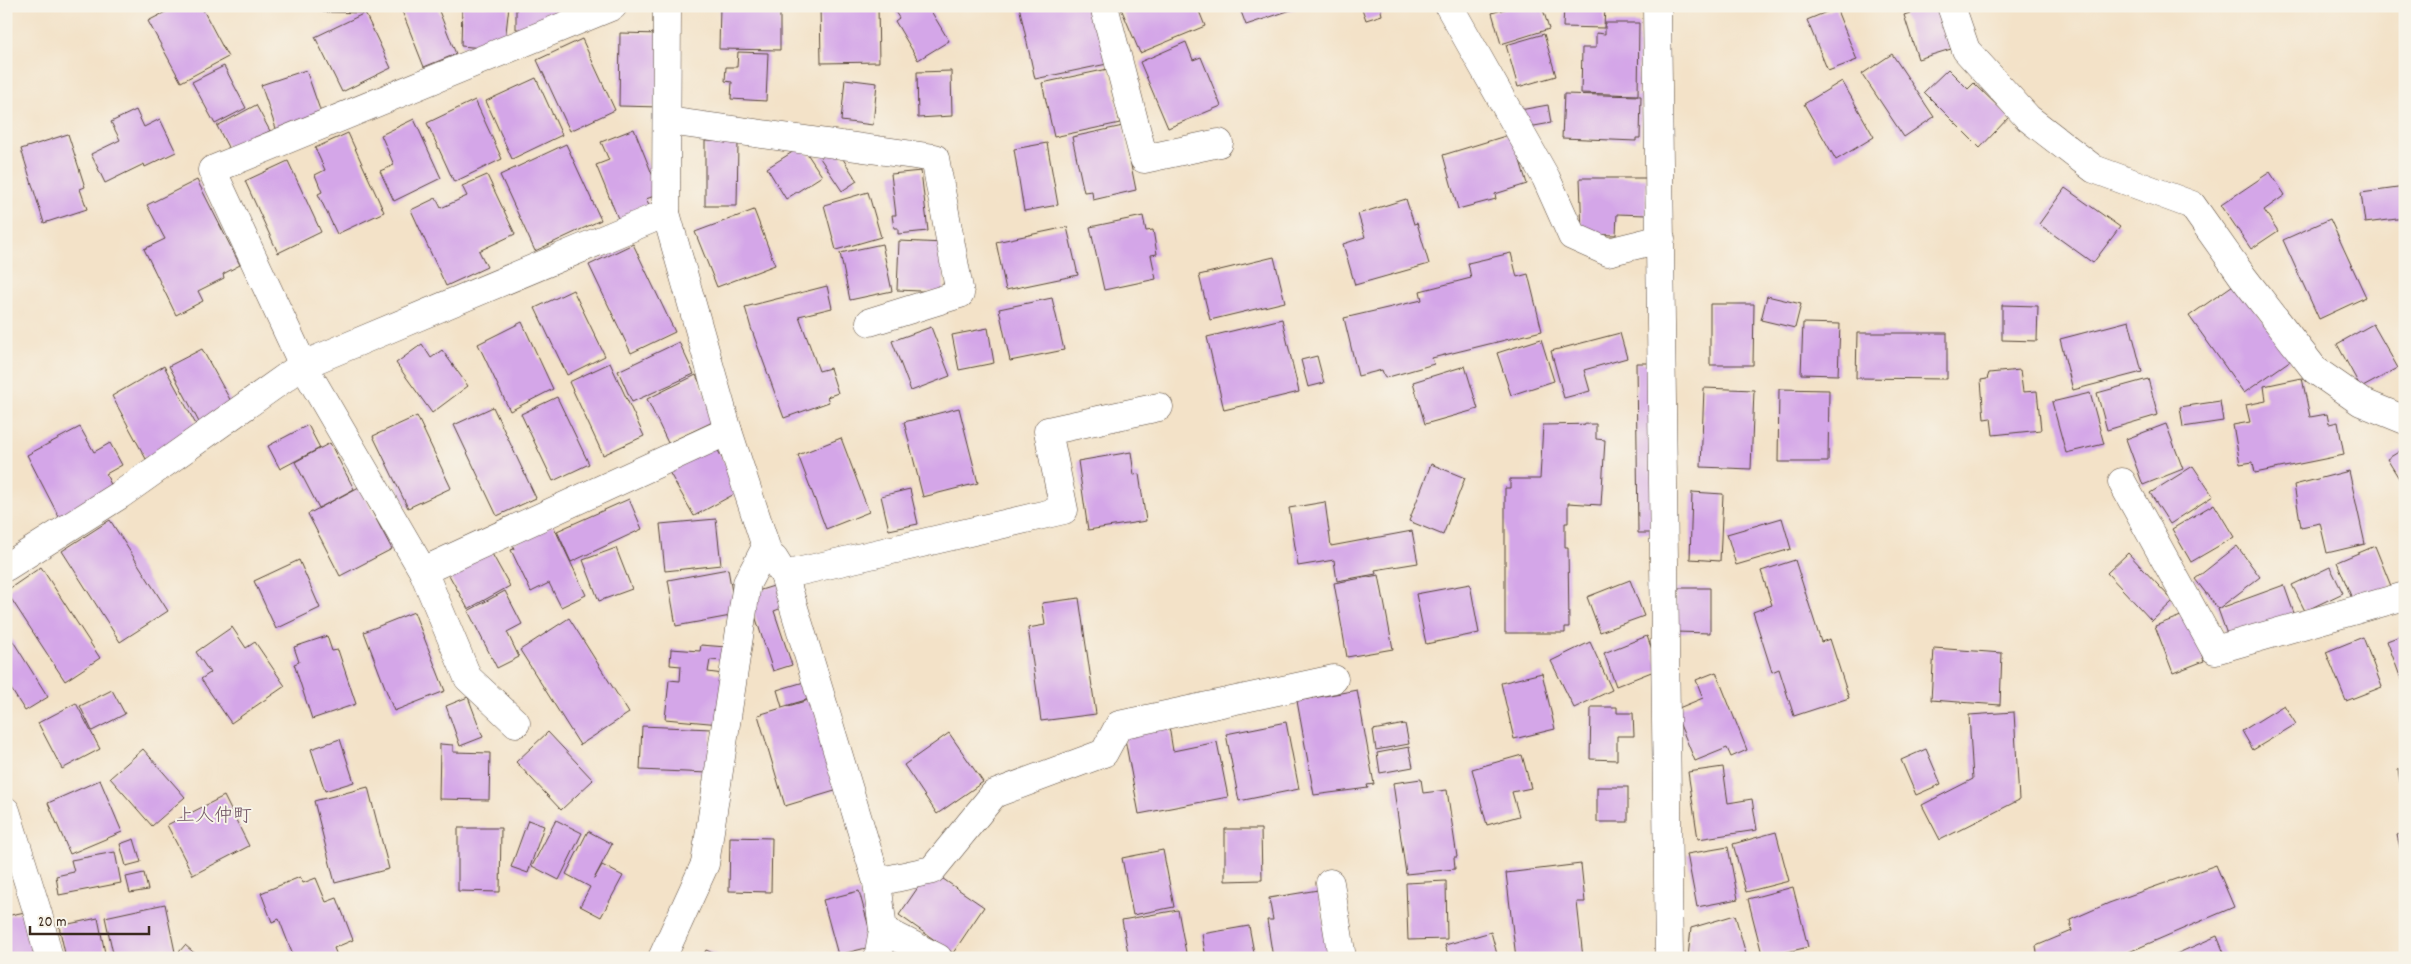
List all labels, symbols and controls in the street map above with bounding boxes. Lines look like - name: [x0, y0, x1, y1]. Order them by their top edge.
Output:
- district label: 上人仲町: [176, 804, 252, 831]
- scale bar: [30, 904, 149, 936]
- text: 20 m: [38, 912, 66, 934]

